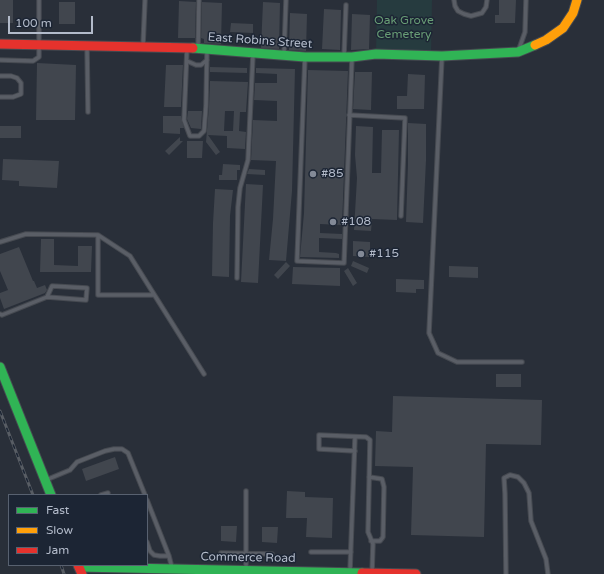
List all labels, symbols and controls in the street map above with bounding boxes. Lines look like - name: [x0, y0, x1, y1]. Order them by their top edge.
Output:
- scale bar: [10, 8, 95, 34]
- park label: Oak Grove Cemetery: [374, 14, 434, 42]
- text: 100 m: [15, 16, 52, 30]
- street label: East Robins Street: [207, 30, 313, 52]
- place label: #85: [321, 167, 343, 181]
- marker: #85: [308, 169, 318, 179]
- place label: #108: [341, 215, 371, 229]
- marker: #108: [328, 217, 338, 227]
- place label: #115: [369, 247, 399, 261]
- marker: #115: [356, 249, 366, 259]
- legend: [8, 494, 148, 566]
- text: Fast: [46, 503, 69, 517]
- text: Slow: [46, 523, 73, 537]
- text: Jam: [46, 543, 69, 557]
- street label: Commerce Road: [200, 550, 296, 566]

